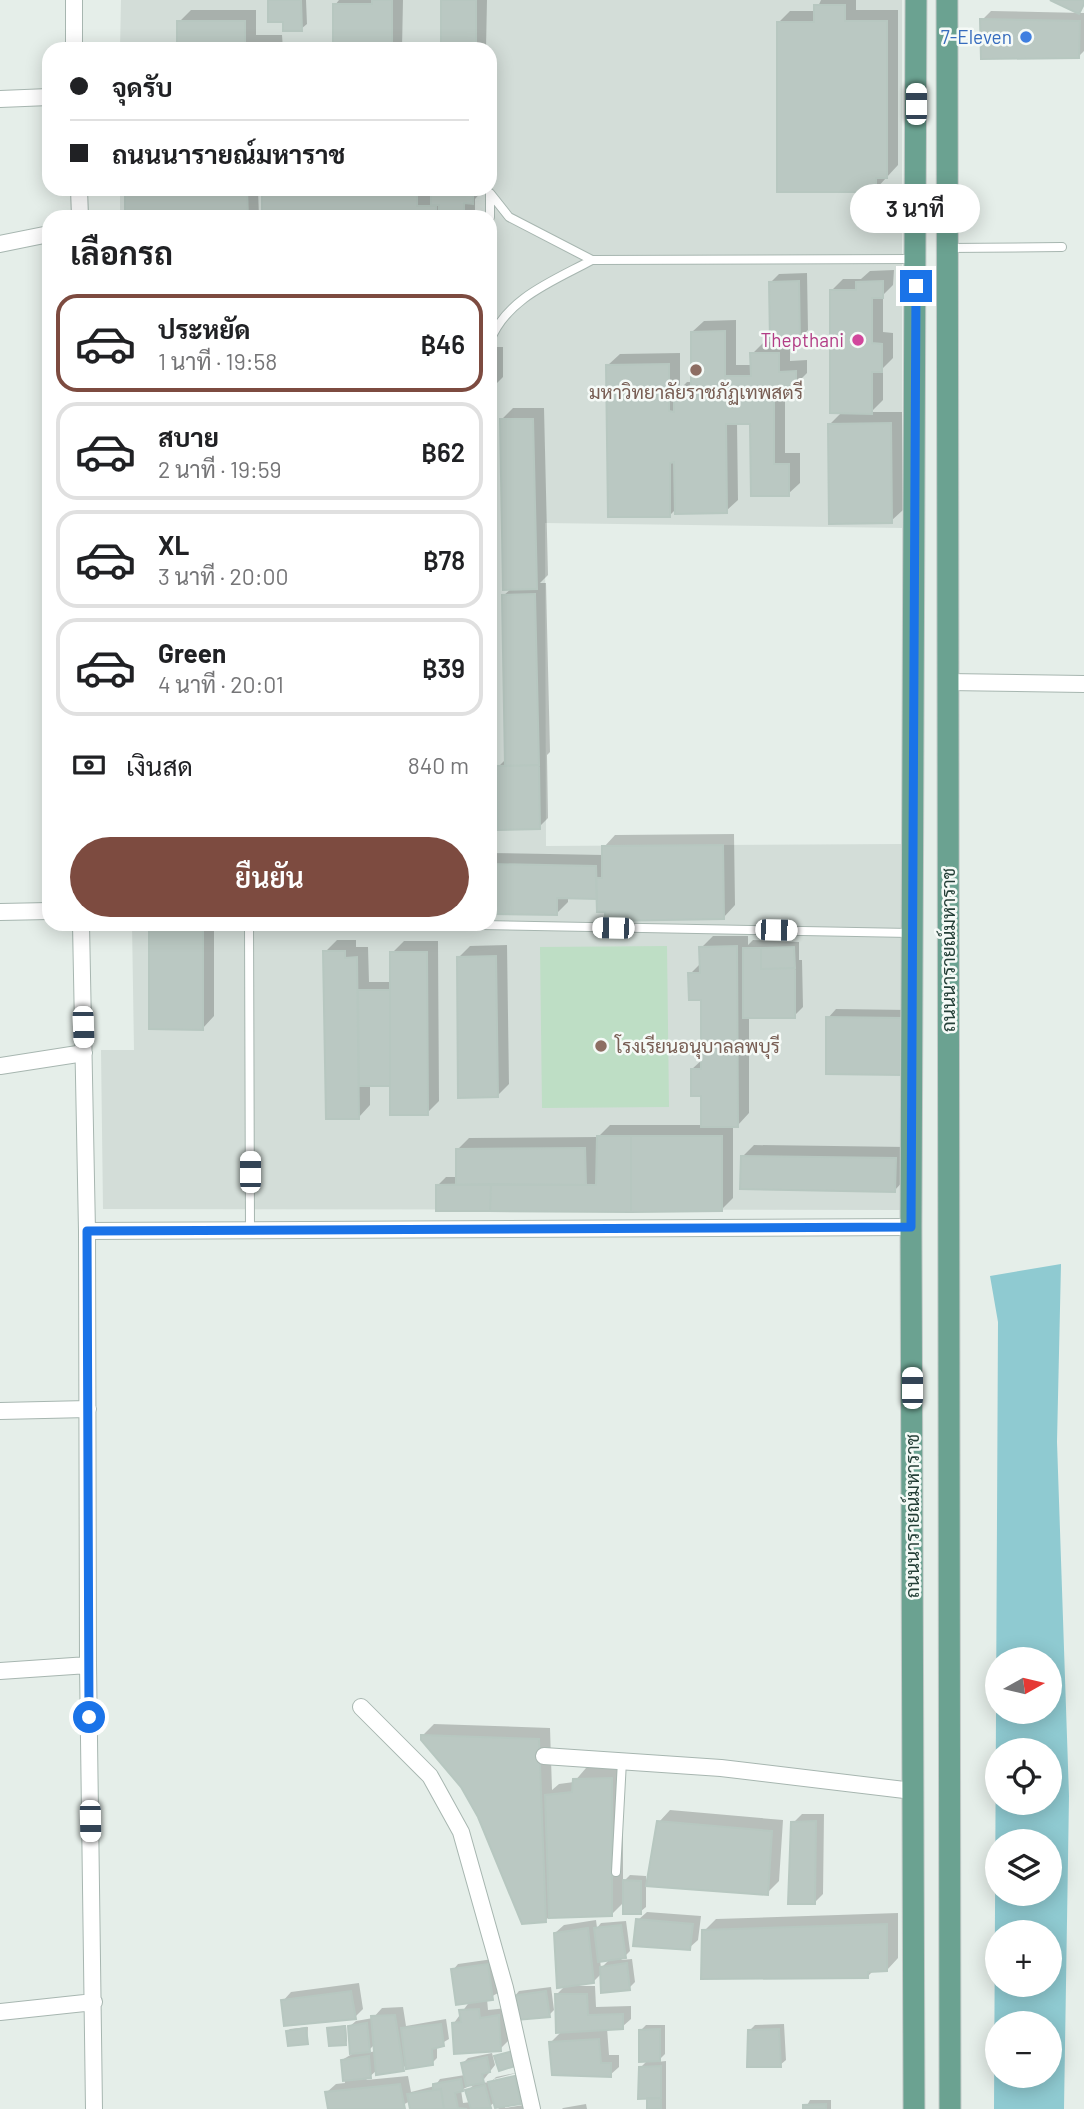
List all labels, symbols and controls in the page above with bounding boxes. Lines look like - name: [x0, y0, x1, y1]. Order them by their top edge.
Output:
- place label: 7-Eleven: [941, 25, 1012, 48]
- marker: 7-Eleven: [1018, 29, 1034, 45]
- text: จุดรับ: [112, 71, 173, 102]
- car: [906, 83, 927, 125]
- text: ถนนนารายณ์มหาราช: [112, 138, 345, 169]
- callout: 3 นาที: [851, 184, 981, 233]
- text: 3 นาที: [886, 194, 944, 222]
- text: เลือกรถ: [70, 233, 173, 271]
- route end: [900, 270, 932, 302]
- icon: car: [74, 312, 137, 375]
- text: ประหยัด: [158, 313, 251, 344]
- text: ฿46: [420, 328, 465, 359]
- place label: Thepthani: [761, 328, 844, 351]
- marker: Thepthani: [850, 332, 866, 348]
- text: 1 นาที · 19:58: [158, 347, 277, 375]
- marker: มหาวิทยาลัยราชภัฏเทพสตรี: [688, 362, 704, 378]
- place label: มหาวิทยาลัยราชภัฏเทพสตรี: [589, 380, 803, 405]
- icon: car: [74, 420, 137, 483]
- text: สบาย: [158, 421, 219, 452]
- text: ฿62: [421, 436, 465, 467]
- text: 2 นาที · 19:59: [158, 455, 282, 483]
- icon: car: [74, 528, 137, 591]
- text: XL: [158, 529, 189, 560]
- text: ฿78: [423, 544, 465, 575]
- text: 3 นาที · 20:00: [158, 562, 289, 590]
- icon: car: [74, 636, 137, 699]
- text: Green: [158, 637, 226, 668]
- text: ฿39: [422, 652, 465, 683]
- text: 4 นาที · 20:01: [158, 670, 284, 698]
- icon: cash: [70, 746, 108, 784]
- text: เงินสด: [126, 750, 193, 781]
- text: 840 m: [408, 751, 469, 779]
- button: ยืนยัน: [70, 837, 469, 917]
- street label: ถนนนารายณ์มหาราช: [936, 868, 959, 1032]
- car: [592, 917, 635, 939]
- car: [755, 919, 798, 941]
- car: [72, 1006, 95, 1048]
- place label: โรงเรียนอนุบาลลพบุรี: [614, 1034, 780, 1059]
- marker: โรงเรียนอนุบาลลพบุรี: [593, 1038, 609, 1054]
- car: [240, 1151, 261, 1193]
- car: [902, 1367, 923, 1409]
- street label: ถนนนารายณ์มหาราช: [900, 1434, 923, 1598]
- north arrow: [985, 1647, 1062, 1724]
- map controls: [985, 1647, 1062, 2088]
- route start: [73, 1701, 105, 1733]
- button: locate: [985, 1738, 1062, 1815]
- car: [80, 1800, 101, 1842]
- button: layers: [985, 1829, 1062, 1906]
- button: +: [985, 1920, 1062, 1997]
- button: −: [985, 2011, 1062, 2088]

